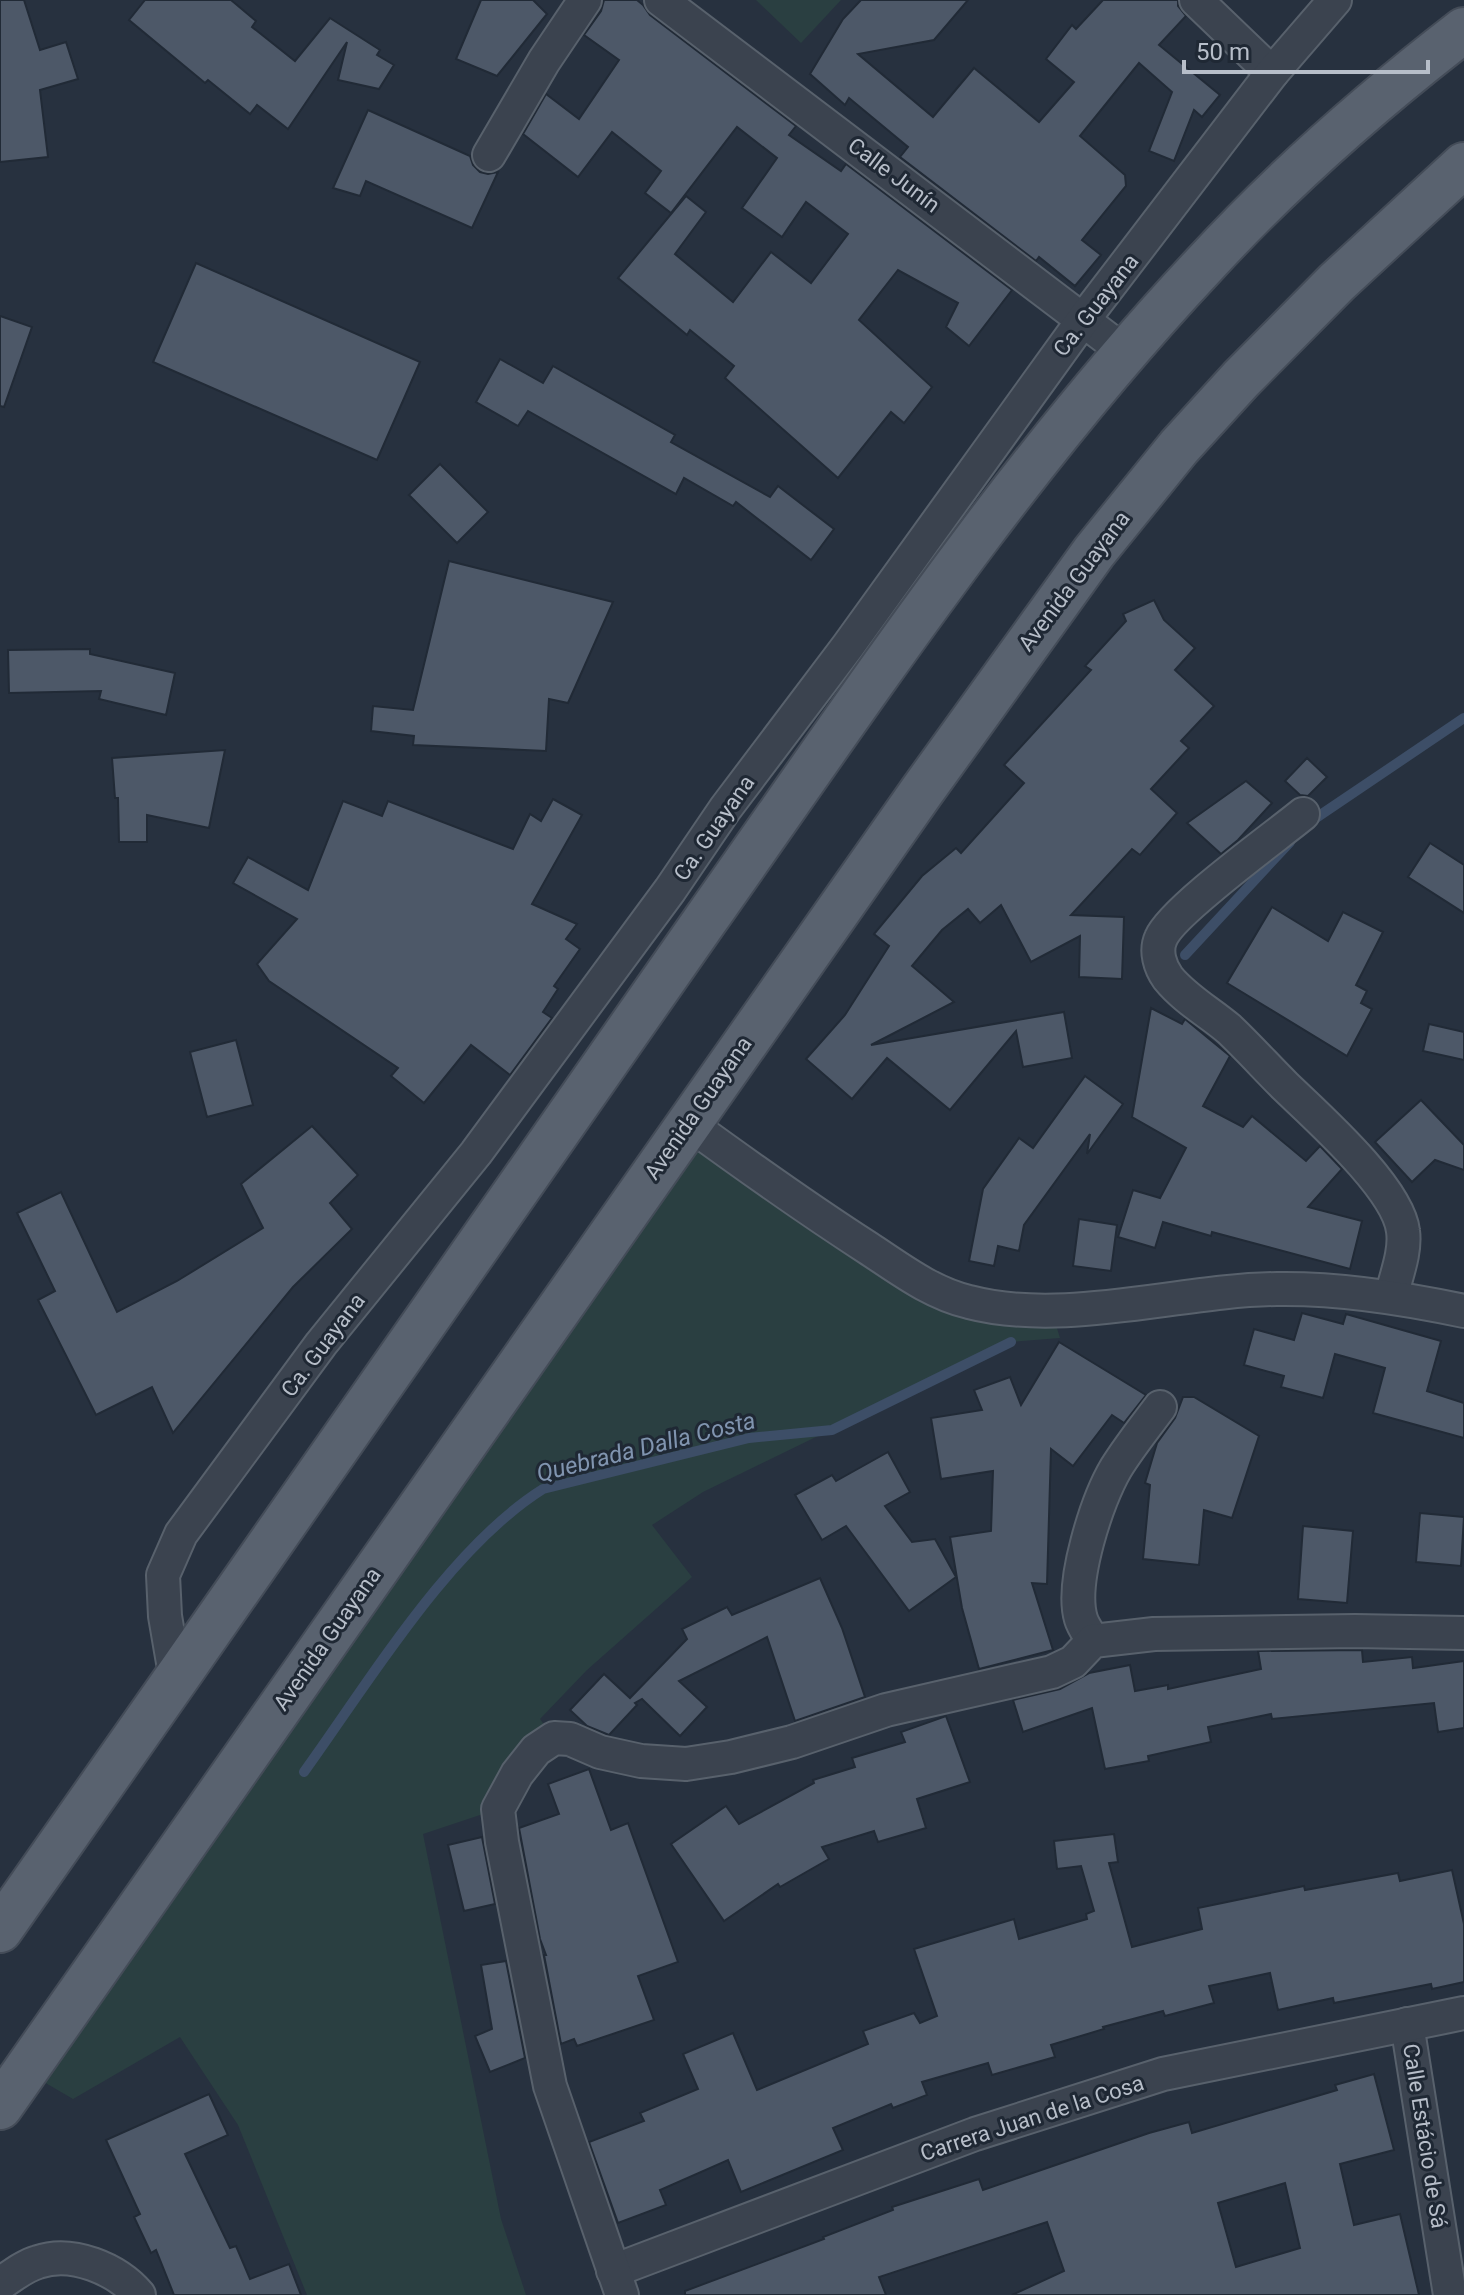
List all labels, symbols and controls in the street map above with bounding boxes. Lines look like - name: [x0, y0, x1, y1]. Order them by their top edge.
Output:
- scale bar: [1184, 24, 1428, 74]
- text: 50 m: [1196, 38, 1250, 66]
- street label: Calle Junín: [843, 132, 945, 218]
- street label: Ca. Guayana: [1048, 249, 1144, 361]
- street label: Avenida Guayana: [1013, 506, 1135, 656]
- street label: Ca. Guayana: [669, 771, 759, 885]
- street label: Avenida Guayana: [639, 1032, 757, 1184]
- street label: Ca. Guayana: [276, 1288, 370, 1402]
- water label: Quebrada Dalla Costa: [534, 1406, 758, 1488]
- street label: Avenida Guayana: [268, 1563, 386, 1715]
- street label: Calle Estácio de Sá: [1398, 2042, 1452, 2230]
- street label: Carrera Juan de la Cosa: [917, 2070, 1147, 2166]

